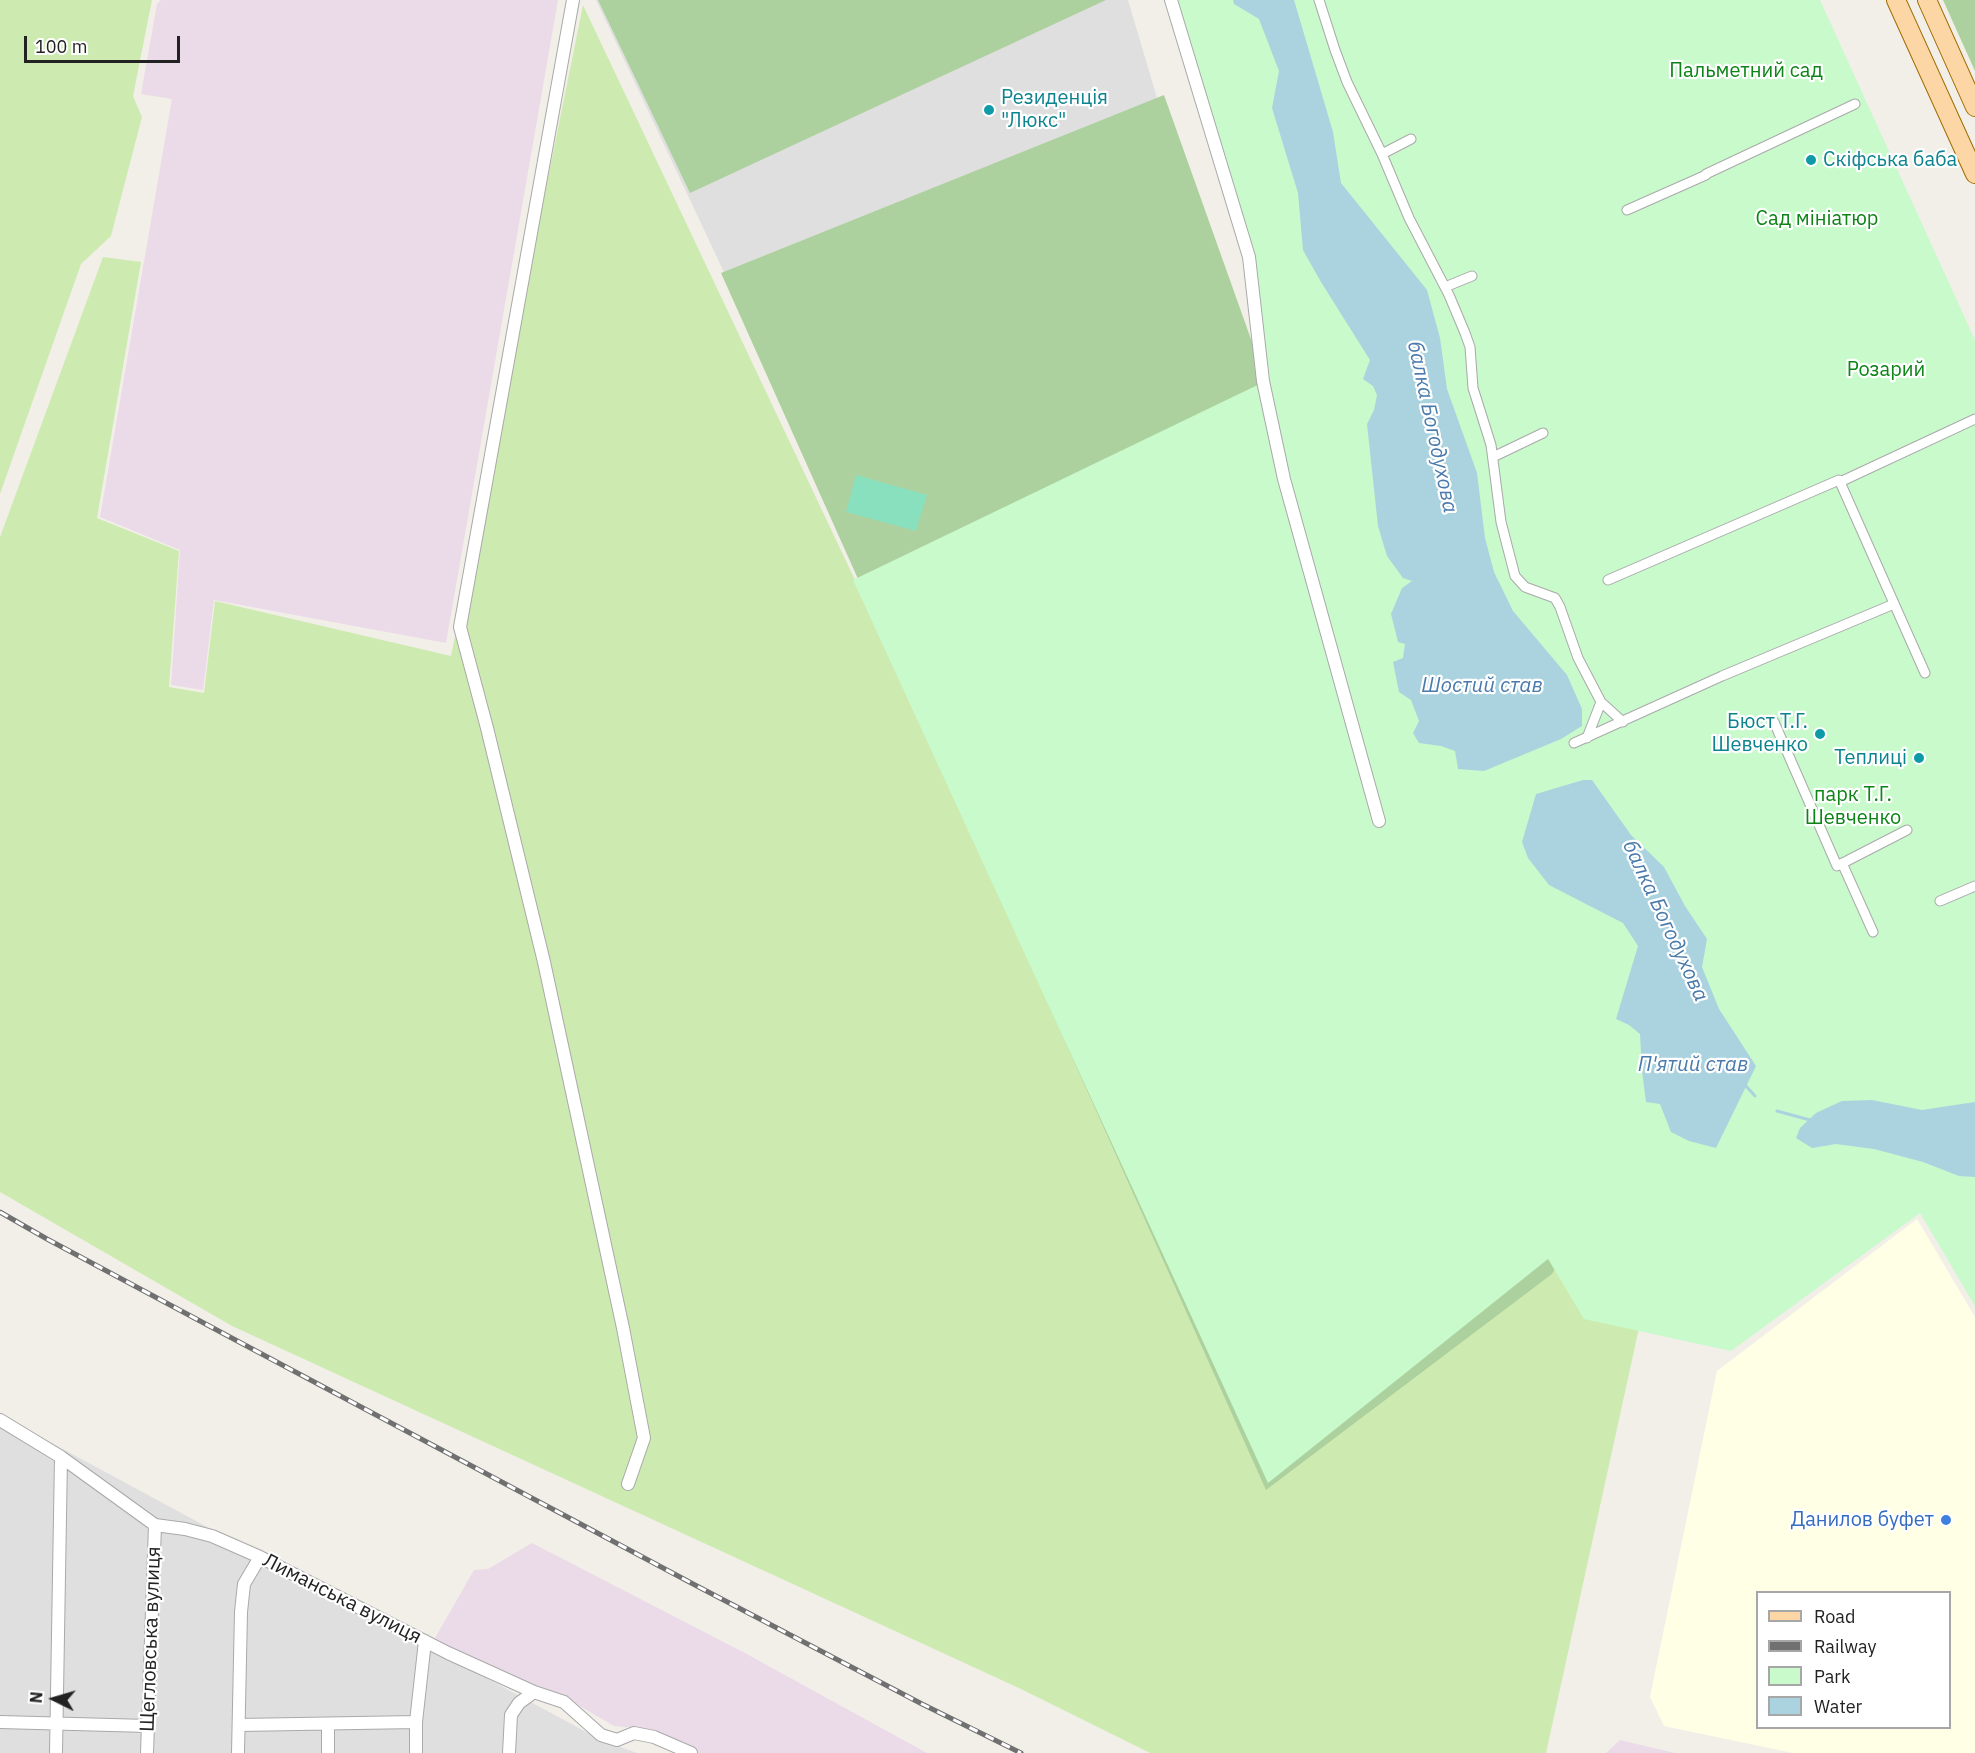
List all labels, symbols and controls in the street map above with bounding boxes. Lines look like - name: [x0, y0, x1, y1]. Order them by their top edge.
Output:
- scale bar: [27, 24, 183, 62]
- text: 100 m: [35, 35, 87, 58]
- park label: Пальметний сад: [1669, 59, 1823, 83]
- place label: Резиденція "Люкс": [1001, 86, 1108, 133]
- marker: Резиденція "Люкс": [982, 103, 996, 117]
- place label: Скіфська баба: [1823, 148, 1957, 172]
- marker: Скіфська баба: [1804, 153, 1818, 167]
- park label: Сад мініатюр: [1756, 207, 1878, 231]
- water label: балка Богодухова: [1401, 339, 1463, 515]
- park label: Розарий: [1847, 358, 1925, 382]
- water label: Шостий став: [1421, 673, 1543, 699]
- place label: Бюст Т.Г. Шевченко: [1711, 710, 1808, 757]
- marker: Бюст Т.Г. Шевченко: [1813, 727, 1827, 741]
- place label: Теплиці: [1834, 746, 1907, 770]
- marker: Теплиці: [1912, 751, 1926, 765]
- park label: парк Т.Г. Шевченко: [1805, 783, 1901, 830]
- water label: балка Богодухова: [1617, 836, 1713, 1006]
- water label: П'ятий став: [1638, 1052, 1748, 1078]
- place label: Данилов буфет: [1791, 1508, 1934, 1532]
- marker: Данилов буфет: [1939, 1513, 1953, 1527]
- street label: Щегловська вулиця: [136, 1546, 166, 1732]
- street label: Лиманська вулиця: [259, 1549, 425, 1649]
- legend: [1756, 1591, 1951, 1729]
- text: Road: [1814, 1605, 1855, 1628]
- text: Railway: [1814, 1635, 1876, 1658]
- text: Park: [1814, 1665, 1850, 1688]
- north arrow: [24, 1669, 84, 1729]
- text: N: [26, 1691, 47, 1704]
- text: Water: [1814, 1695, 1862, 1718]

